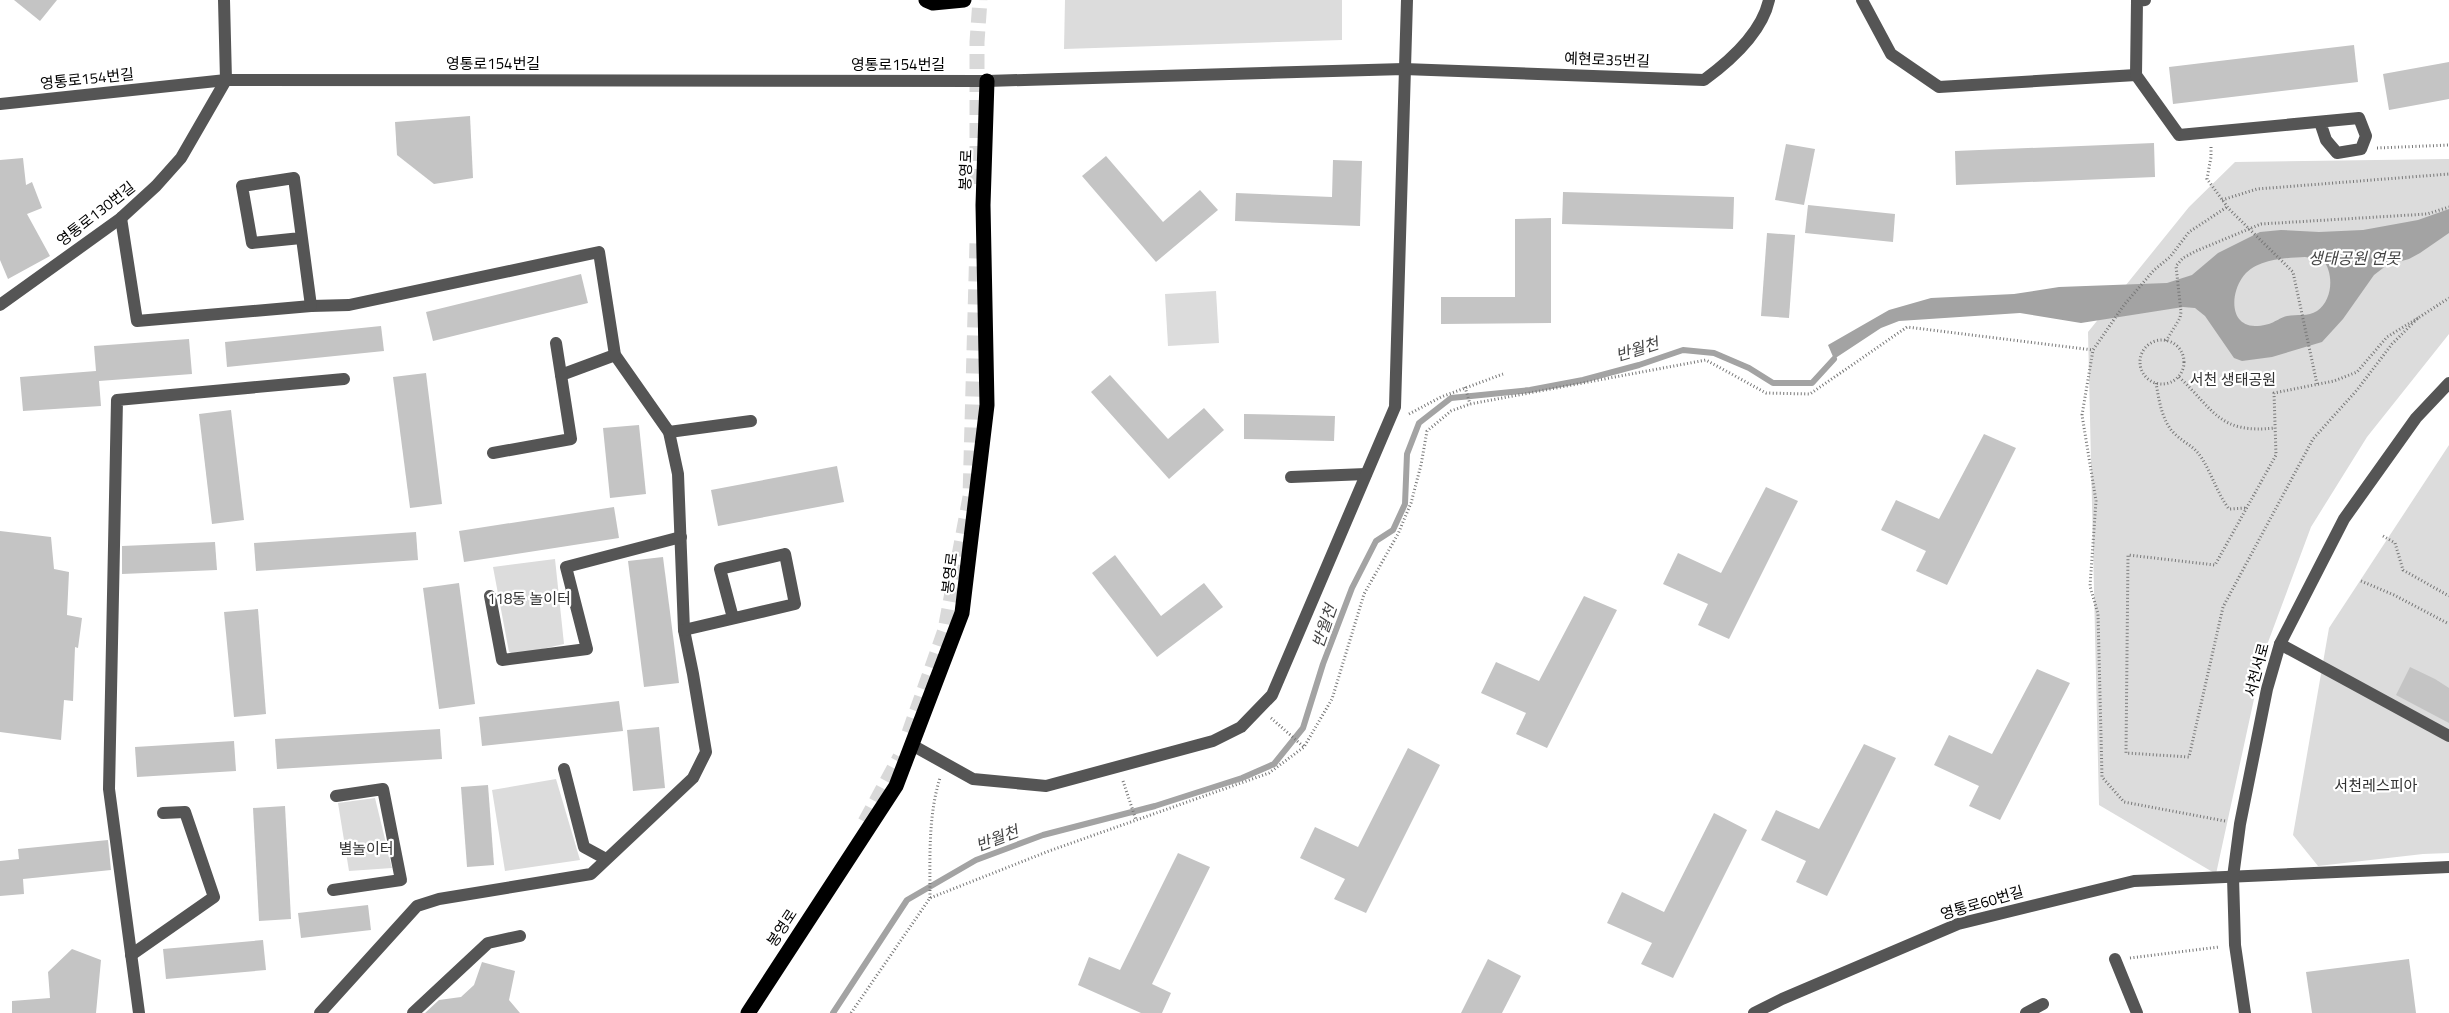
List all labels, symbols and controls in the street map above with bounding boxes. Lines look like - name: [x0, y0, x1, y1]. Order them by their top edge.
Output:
- street label: 예현로35번길: [1564, 47, 1650, 72]
- street label: 영통로154번길: [446, 52, 540, 75]
- street label: 영통로154번길: [851, 53, 945, 76]
- street label: 영통로154번길: [39, 62, 135, 95]
- street label: 봉영로: [953, 149, 978, 191]
- street label: 영통로130번길: [51, 176, 140, 252]
- water label: 생태공원 연못: [2308, 246, 2401, 270]
- water label: 반월천: [1612, 330, 1664, 367]
- park label: 서천 생태공원: [2190, 368, 2276, 391]
- street label: 봉영로: [936, 551, 963, 595]
- park label: 118동 놀이터: [487, 587, 571, 610]
- water label: 반월천: [1305, 599, 1343, 651]
- street label: 서천서로: [2238, 640, 2275, 700]
- park label: 서천레스피아: [2335, 774, 2418, 797]
- water label: 반월천: [972, 818, 1024, 857]
- park label: 별놀이터: [338, 837, 394, 860]
- street label: 영통로60번길: [1937, 880, 2026, 925]
- street label: 봉영로: [761, 904, 803, 951]

